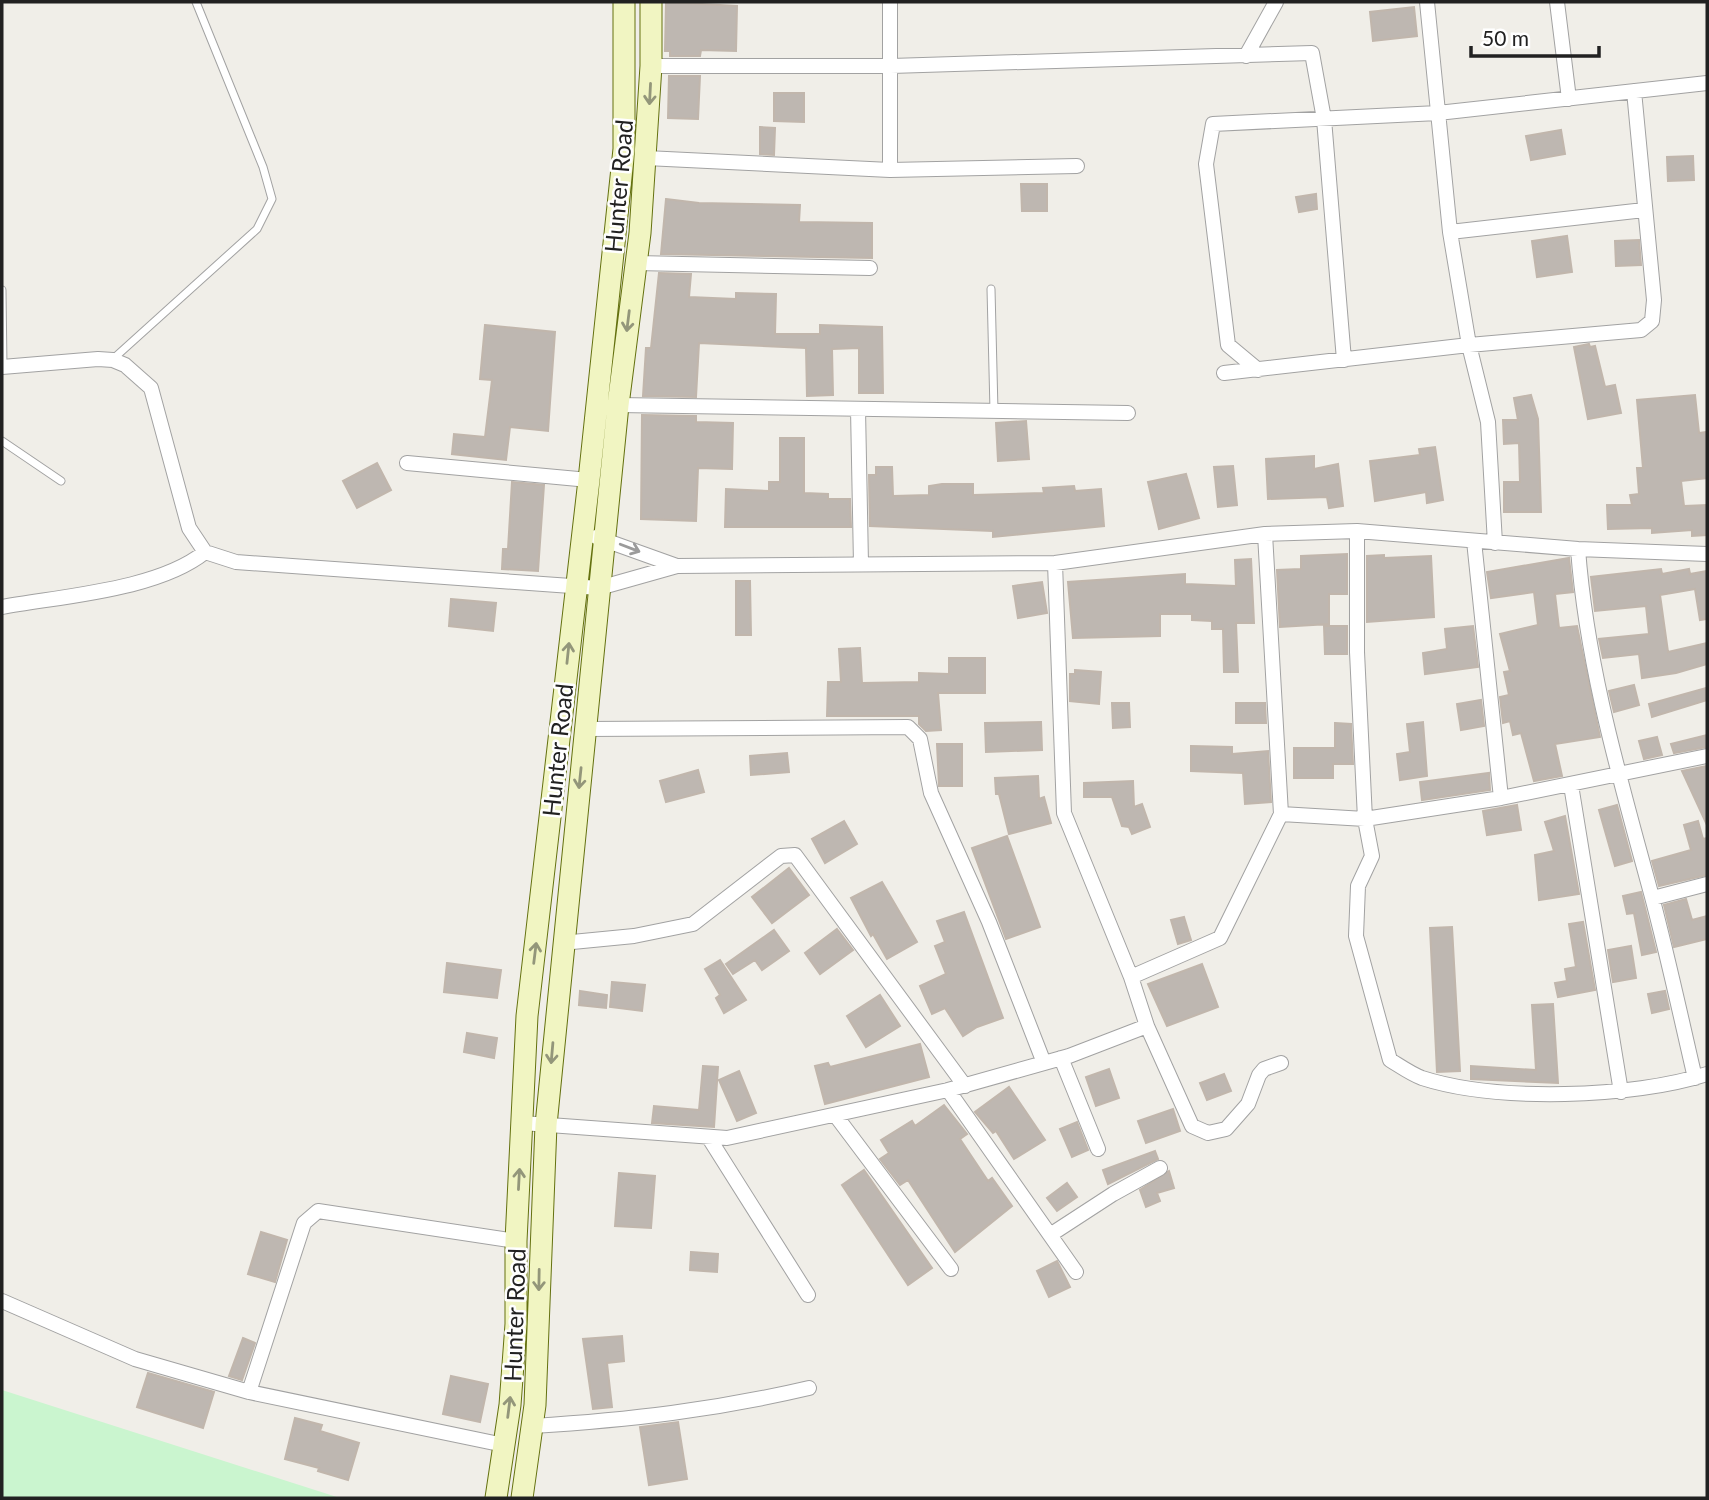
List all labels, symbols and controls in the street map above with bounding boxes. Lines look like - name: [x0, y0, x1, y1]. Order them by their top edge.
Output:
- scale bar: [1471, 14, 1599, 58]
- text: 50 m: [1482, 25, 1529, 50]
- one-way arrow: [643, 83, 656, 105]
- street label: Hunter Road: [598, 118, 638, 254]
- one-way arrow: [622, 309, 635, 332]
- one-way arrow: [619, 542, 641, 555]
- one-way arrow: [562, 643, 575, 665]
- street label: Hunter Road: [536, 682, 578, 818]
- one-way arrow: [573, 766, 586, 789]
- one-way arrow: [528, 942, 541, 964]
- one-way arrow: [545, 1041, 558, 1064]
- one-way arrow: [513, 1169, 526, 1191]
- street label: Hunter Road: [497, 1248, 531, 1382]
- one-way arrow: [532, 1268, 546, 1291]
- one-way arrow: [503, 1396, 516, 1418]

